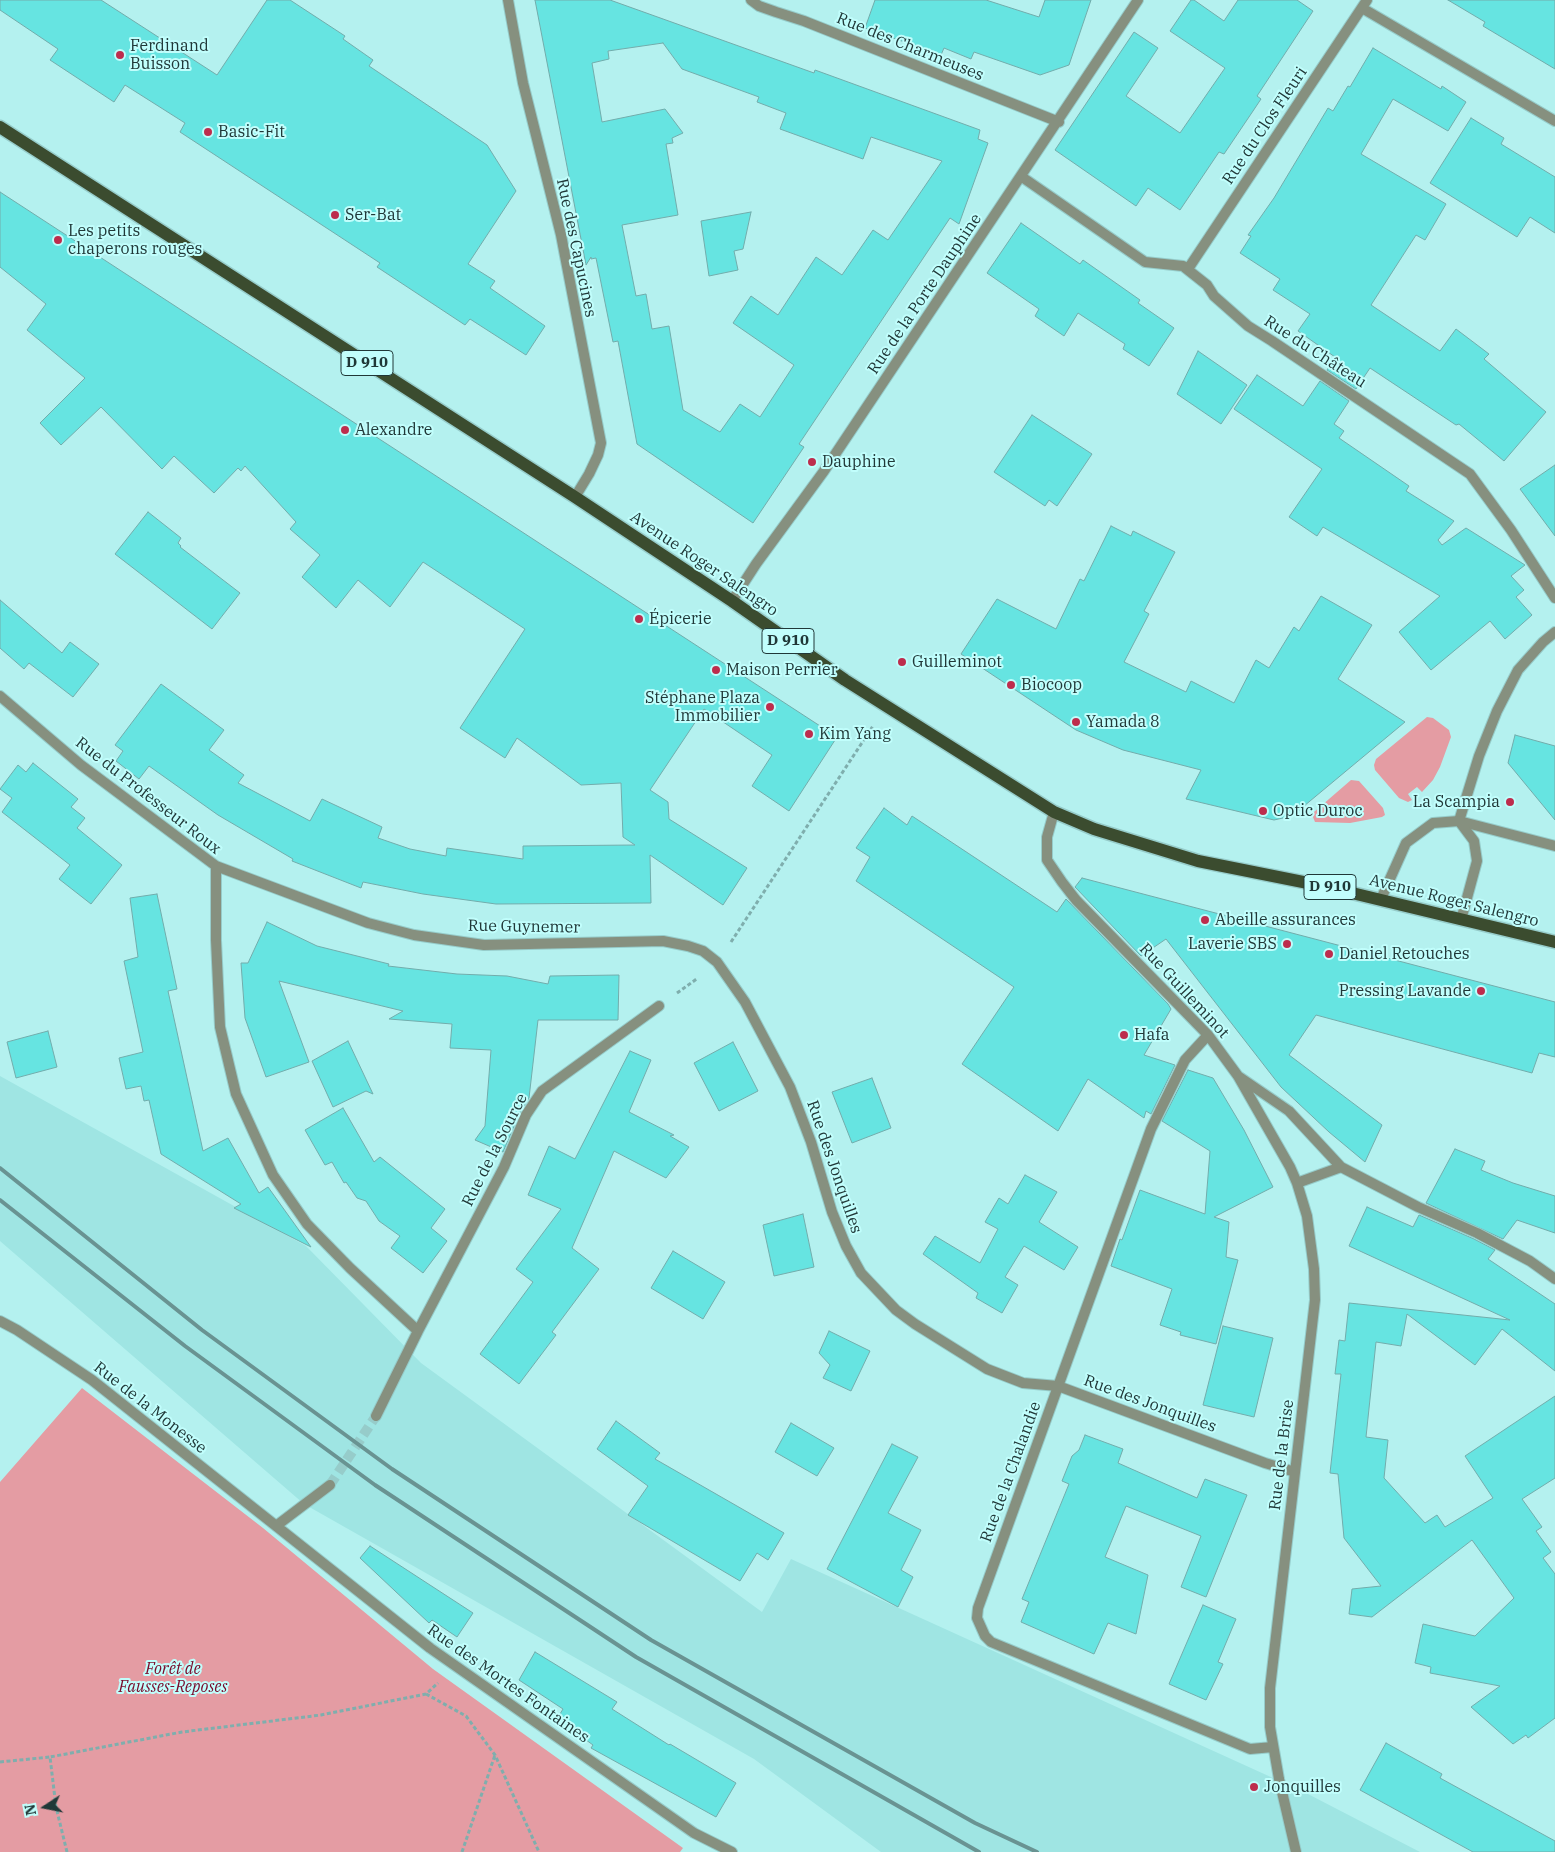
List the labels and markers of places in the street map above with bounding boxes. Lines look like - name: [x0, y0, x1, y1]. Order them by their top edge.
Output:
- place label: Ferdinand Buisson: [130, 36, 209, 74]
- marker: Ferdinand Buisson: [114, 49, 126, 61]
- place label: Basic-Fit: [218, 122, 285, 142]
- marker: Basic-Fit: [202, 126, 214, 138]
- place label: Ser-Bat: [345, 205, 401, 225]
- marker: Ser-Bat: [329, 209, 341, 221]
- place label: Les petits chaperons rouges: [68, 221, 202, 259]
- marker: Les petits chaperons rouges: [52, 234, 64, 246]
- place label: Alexandre: [355, 420, 432, 440]
- marker: Alexandre: [339, 424, 351, 436]
- place label: Dauphine: [822, 452, 895, 472]
- marker: Dauphine: [806, 456, 818, 468]
- place label: Épicerie: [649, 609, 711, 629]
- marker: Épicerie: [633, 613, 645, 625]
- place label: Guilleminot: [912, 652, 1002, 672]
- marker: Guilleminot: [896, 656, 908, 668]
- place label: Maison Perrier: [726, 660, 838, 680]
- marker: Maison Perrier: [710, 664, 722, 676]
- place label: Biocoop: [1021, 675, 1082, 695]
- marker: Biocoop: [1005, 679, 1017, 691]
- place label: Stéphane Plaza Immobilier: [645, 688, 760, 726]
- marker: Stéphane Plaza Immobilier: [764, 701, 776, 713]
- place label: Yamada 8: [1086, 712, 1160, 732]
- marker: Yamada 8: [1070, 716, 1082, 728]
- place label: Kim Yang: [819, 724, 891, 744]
- marker: Kim Yang: [803, 728, 815, 740]
- place label: La Scampia: [1413, 792, 1500, 812]
- marker: La Scampia: [1504, 796, 1516, 808]
- place label: Optic Duroc: [1273, 801, 1363, 821]
- marker: Optic Duroc: [1257, 805, 1269, 817]
- place label: Abeille assurances: [1215, 910, 1356, 930]
- marker: Abeille assurances: [1199, 914, 1211, 926]
- place label: Laverie SBS: [1188, 934, 1277, 954]
- marker: Laverie SBS: [1281, 938, 1293, 950]
- place label: Daniel Retouches: [1339, 944, 1470, 964]
- marker: Daniel Retouches: [1323, 948, 1335, 960]
- place label: Pressing Lavande: [1339, 981, 1471, 1001]
- marker: Pressing Lavande: [1475, 985, 1487, 997]
- place label: Hafa: [1134, 1025, 1169, 1045]
- marker: Hafa: [1118, 1029, 1130, 1041]
- place label: Jonquilles: [1264, 1777, 1341, 1797]
- marker: Jonquilles: [1248, 1781, 1260, 1793]

